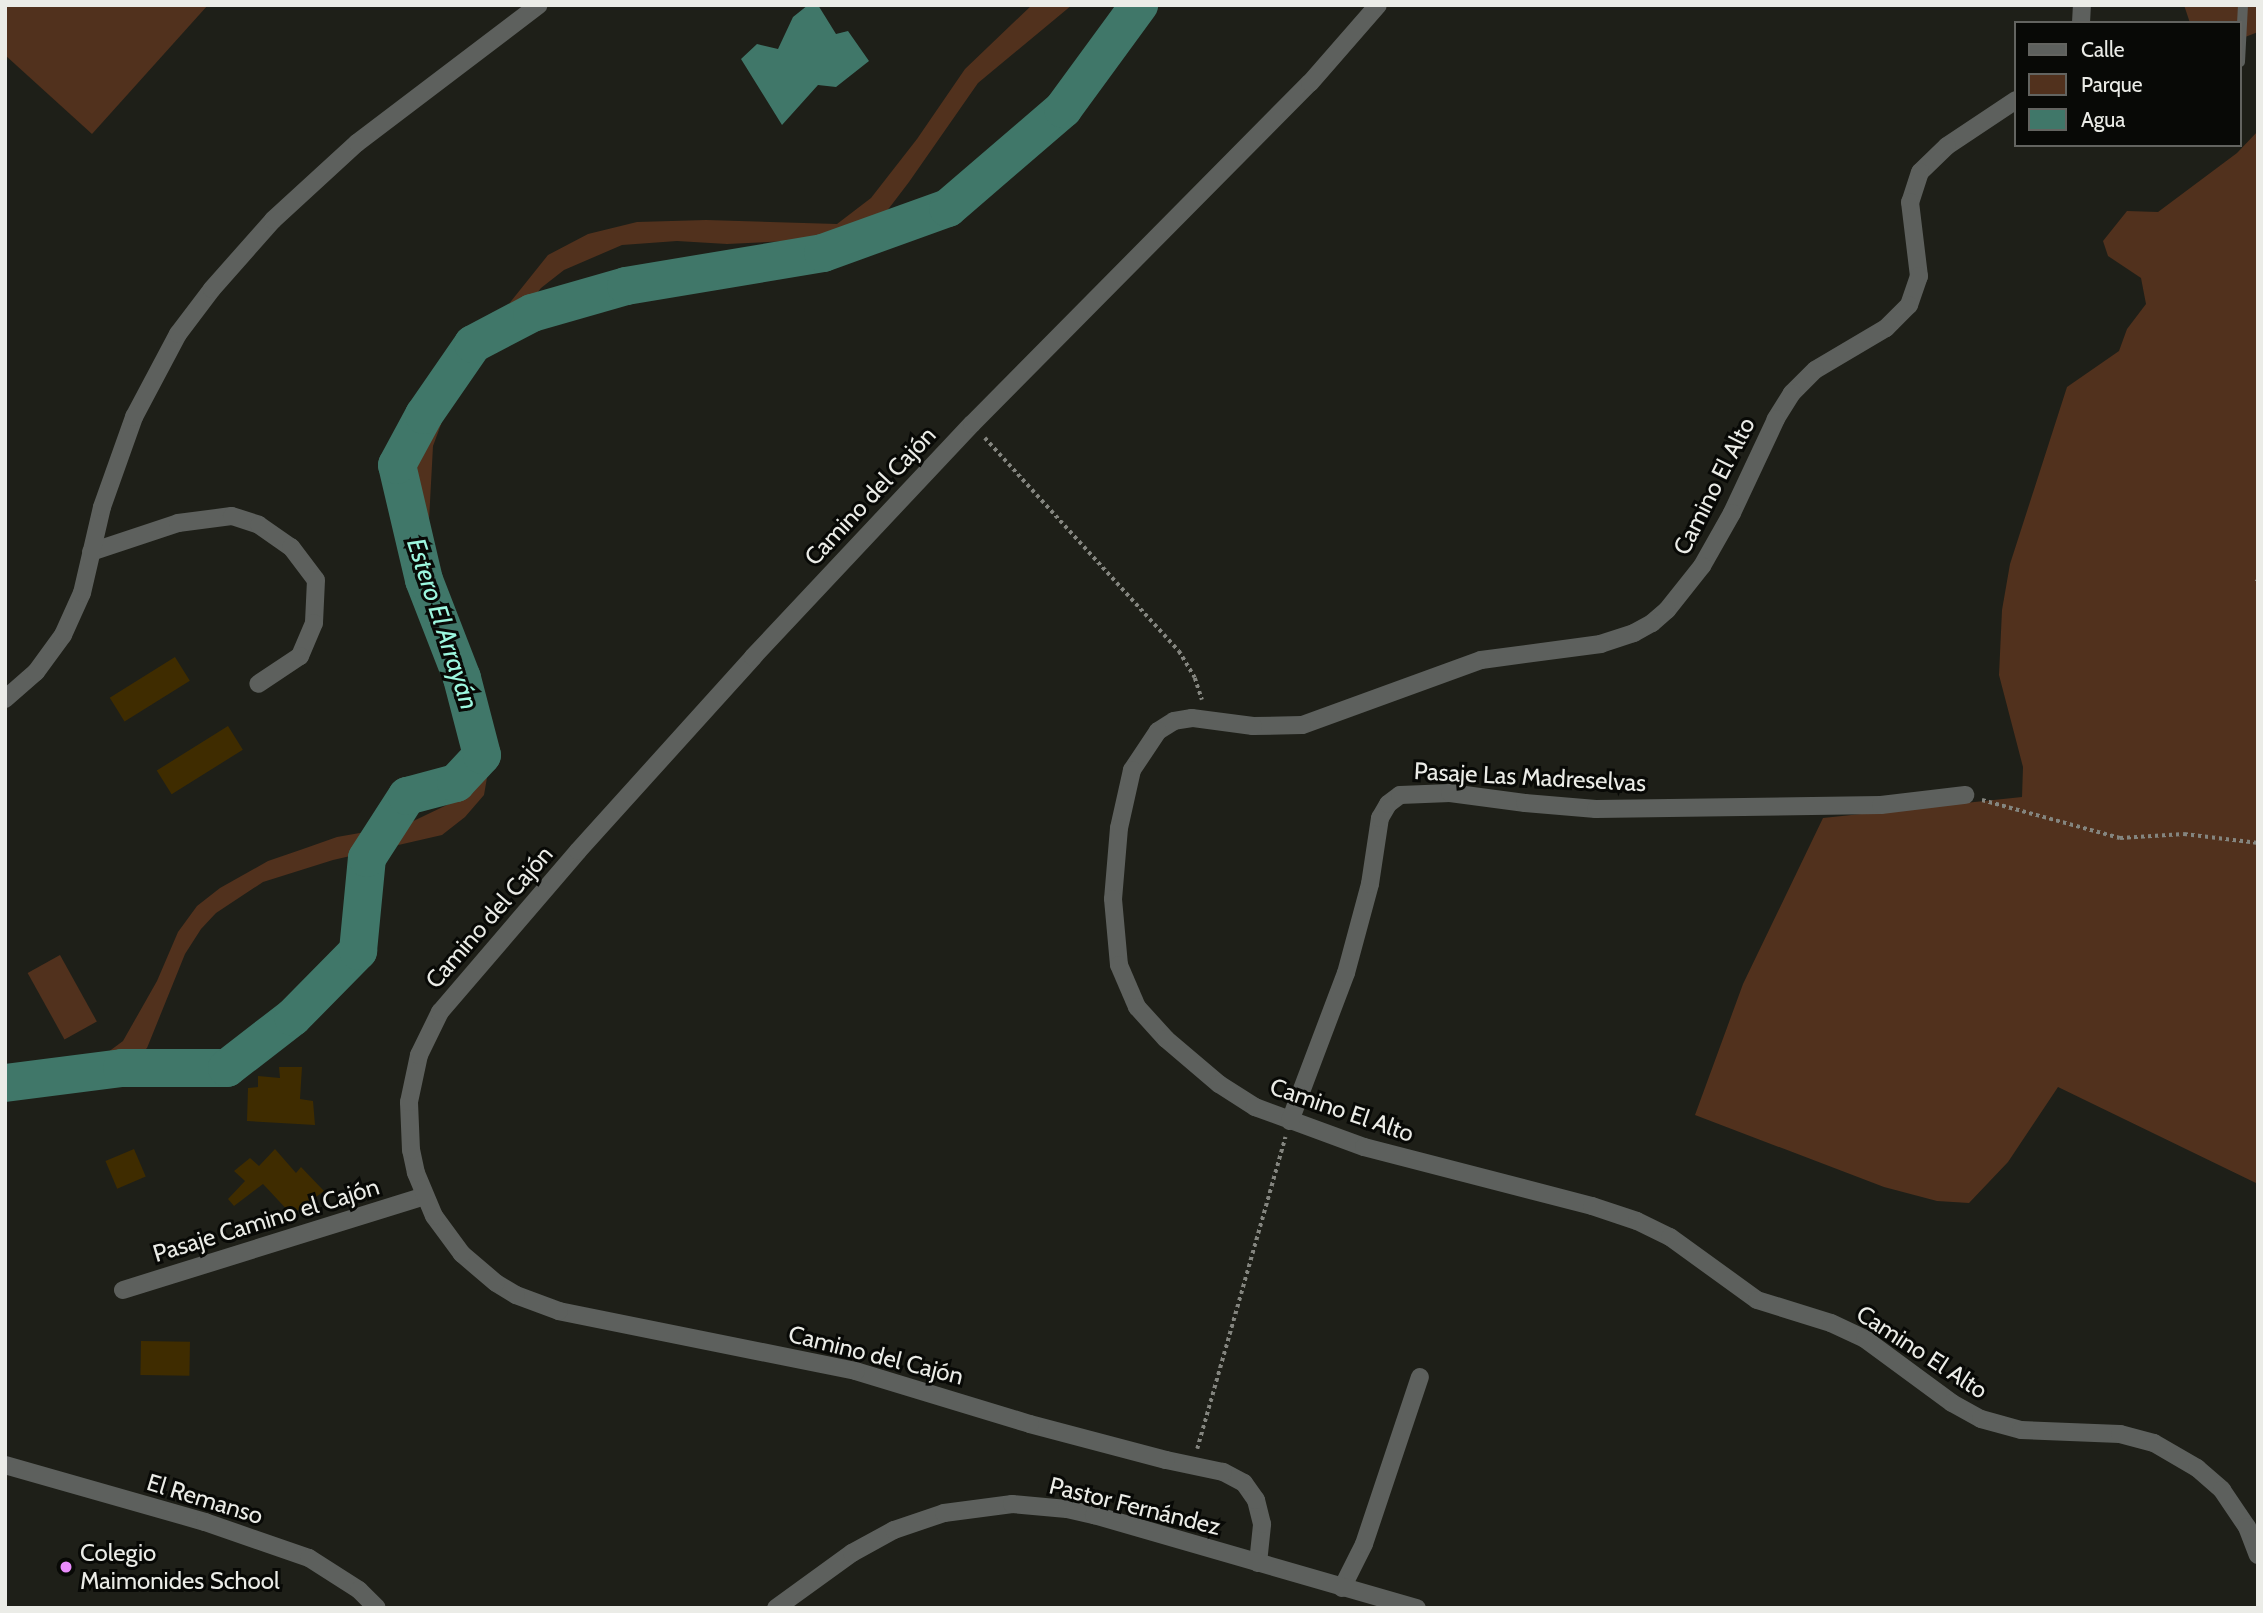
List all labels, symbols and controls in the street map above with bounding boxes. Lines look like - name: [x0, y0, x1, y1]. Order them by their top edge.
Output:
- legend: [2014, 21, 2242, 147]
- text: Calle: [2081, 37, 2125, 62]
- text: Parque: [2081, 72, 2143, 97]
- text: Agua: [2081, 107, 2125, 132]
- street label: Camino El Alto: [1667, 413, 1761, 559]
- street label: Camino del Cajón: [798, 421, 942, 571]
- water label: Estero El Arrayán: [400, 535, 484, 713]
- street label: Pasaje Las Madreselvas: [1413, 757, 1647, 797]
- street label: Camino del Cajón: [419, 840, 559, 994]
- street label: Camino El Alto: [1266, 1072, 1418, 1148]
- street label: Pasaje Camino el Cajón: [149, 1172, 383, 1268]
- street label: Camino El Alto: [1851, 1299, 1993, 1405]
- street label: Camino del Cajón: [786, 1319, 966, 1391]
- street label: El Remanso: [144, 1468, 266, 1530]
- street label: Pastor Fernández: [1046, 1471, 1224, 1541]
- place label: Colegio Maimonides School: [80, 1539, 280, 1595]
- marker: Colegio Maimonides School: [58, 1559, 74, 1575]

